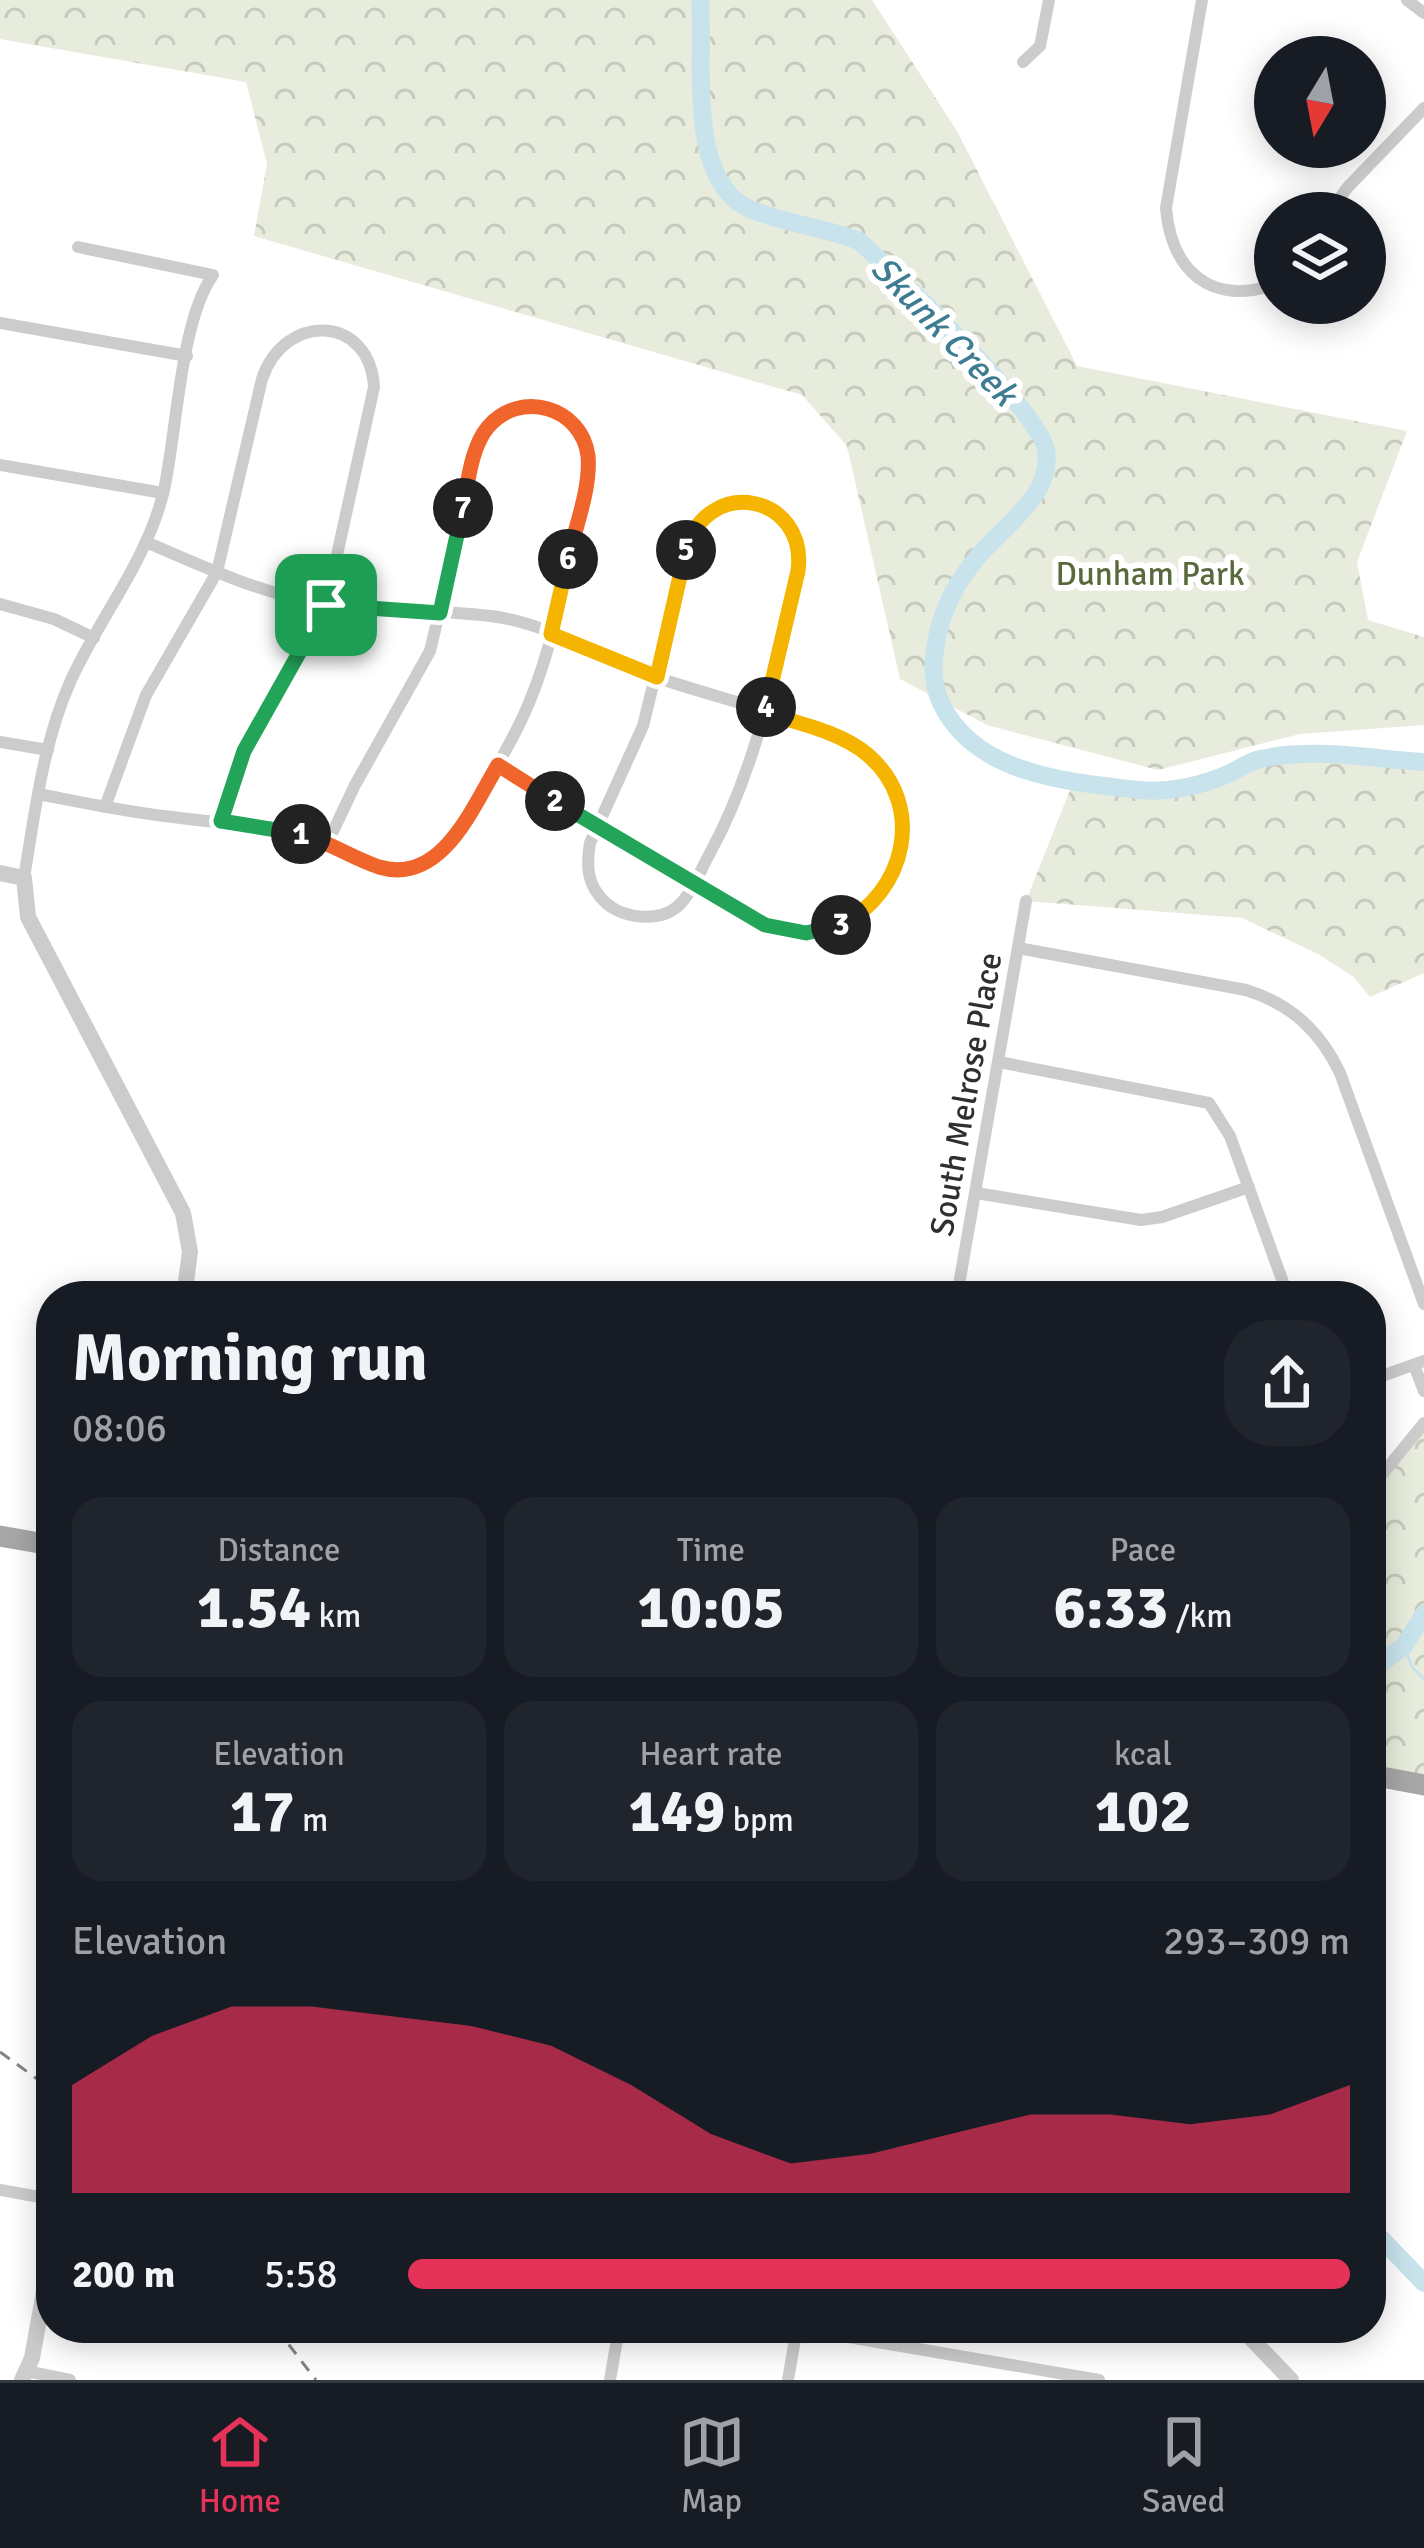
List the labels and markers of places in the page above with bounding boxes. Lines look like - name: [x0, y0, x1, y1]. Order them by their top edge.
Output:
- pin: 7: [433, 478, 493, 538]
- pin: 5: [656, 520, 716, 580]
- pin: 6: [538, 529, 598, 589]
- pin: [275, 554, 377, 656]
- pin: 4: [736, 677, 796, 737]
- pin: 2: [525, 771, 585, 831]
- pin: 1: [271, 804, 331, 864]
- pin: 3: [811, 895, 871, 955]

